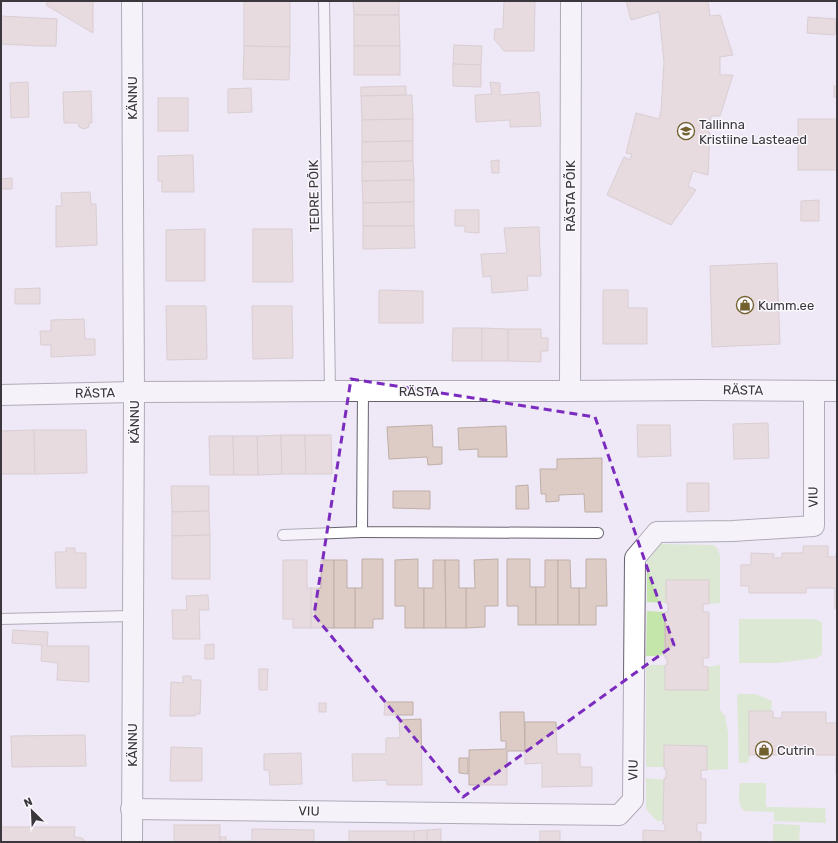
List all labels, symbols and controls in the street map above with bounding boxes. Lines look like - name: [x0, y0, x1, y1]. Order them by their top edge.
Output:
- street label: KÄNNU: [125, 76, 140, 120]
- place label: Tallinna Kristiine Lasteaed: [699, 117, 807, 147]
- school or university icon: Tallinna Kristiine Lasteaed: [676, 121, 696, 141]
- street label: TEDRE PÕIK: [306, 159, 322, 232]
- street label: RÄSTA PÕIK: [563, 160, 578, 232]
- shop icon: Kumm.ee: [735, 295, 755, 315]
- place label: Kumm.ee: [758, 298, 814, 313]
- street label: RÄSTA: [723, 382, 764, 398]
- street label: RÄSTA: [399, 384, 439, 399]
- street label: RÄSTA: [75, 385, 116, 401]
- street label: KÄNNU: [127, 400, 142, 444]
- street label: VIU: [805, 486, 821, 508]
- street label: KÄNNU: [125, 723, 140, 767]
- shop icon: Cutrin: [754, 740, 774, 760]
- place label: Cutrin: [777, 743, 815, 758]
- street label: VIU: [625, 759, 641, 781]
- north arrow: [12, 791, 52, 831]
- text: N: [22, 795, 34, 810]
- street label: VIU: [298, 803, 320, 819]

